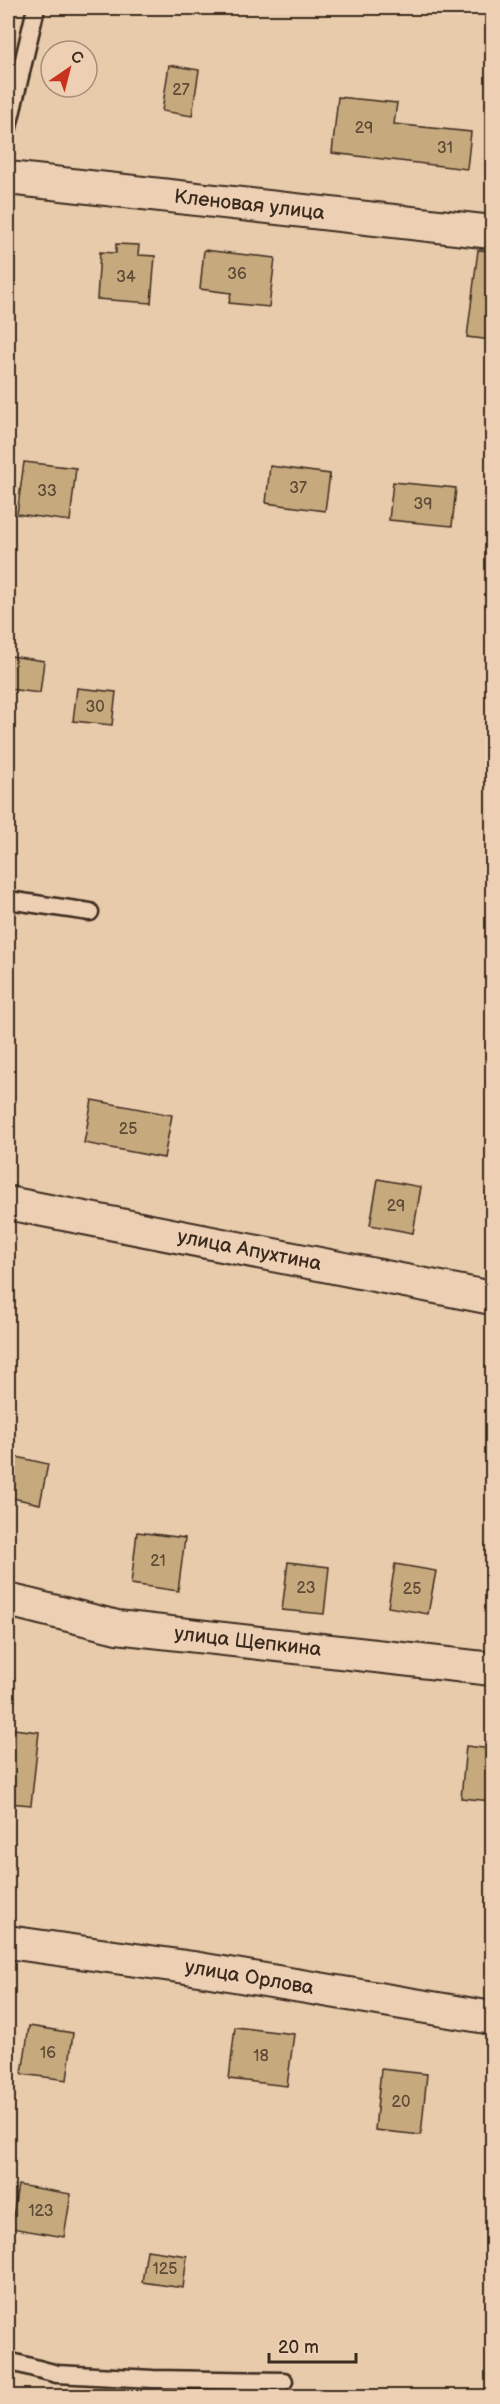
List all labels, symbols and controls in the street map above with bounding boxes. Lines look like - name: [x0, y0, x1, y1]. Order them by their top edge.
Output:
- north arrow: [39, 39, 99, 99]
- text: С: [67, 47, 87, 69]
- house number: 27: [172, 81, 190, 100]
- house number: 29: [355, 119, 373, 138]
- house number: 31: [437, 139, 453, 158]
- street label: Кленовая улица: [173, 185, 326, 225]
- house number: 36: [227, 265, 247, 284]
- house number: 34: [116, 268, 136, 287]
- house number: 37: [289, 479, 307, 498]
- house number: 33: [37, 482, 57, 501]
- house number: 39: [413, 495, 433, 514]
- house number: 30: [85, 698, 105, 717]
- house number: 25: [119, 1120, 137, 1139]
- house number: 29: [387, 1197, 405, 1216]
- street label: улица Апухтина: [175, 1225, 324, 1276]
- house number: 21: [150, 1552, 166, 1571]
- house number: 23: [297, 1579, 316, 1598]
- house number: 25: [403, 1580, 421, 1599]
- street label: улица Щепкина: [173, 1621, 323, 1662]
- street label: улица Орлова: [183, 1955, 316, 2000]
- house number: 16: [40, 2044, 56, 2063]
- house number: 18: [253, 2047, 269, 2066]
- house number: 20: [392, 2093, 410, 2112]
- house number: 123: [28, 2202, 54, 2221]
- house number: 125: [153, 2260, 177, 2279]
- scale bar: [269, 2326, 356, 2364]
- text: 20 m: [278, 2337, 319, 2358]

